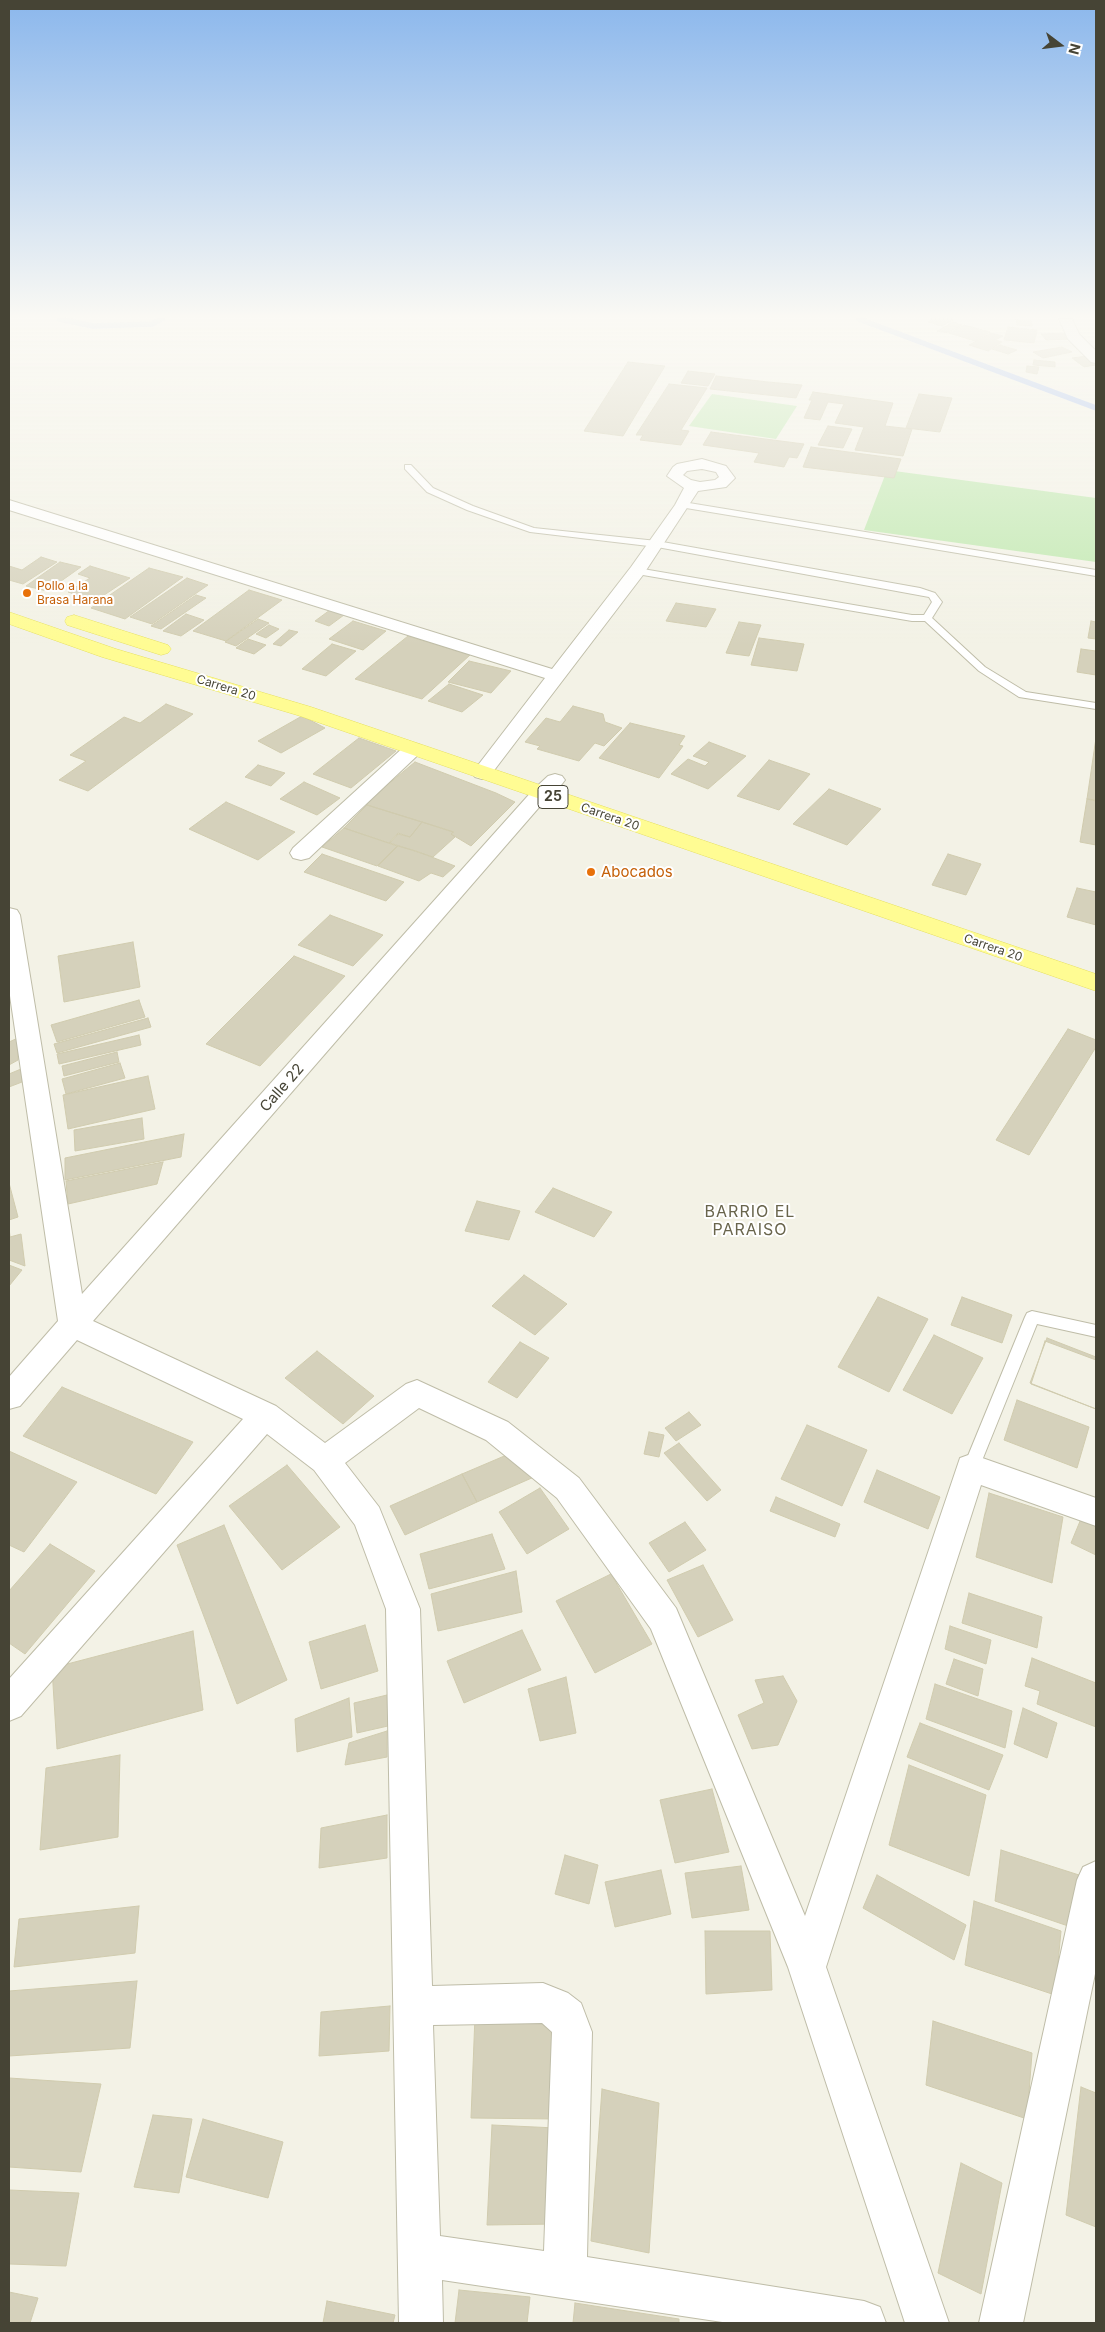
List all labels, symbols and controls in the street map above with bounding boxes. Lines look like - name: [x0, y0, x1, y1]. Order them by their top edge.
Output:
- north arrow: [1035, 20, 1085, 70]
- text: N: [1065, 42, 1085, 56]
- place label: Pollo a la Brasa Harana: [37, 579, 113, 607]
- marker: Pollo a la Brasa Harana: [21, 587, 33, 599]
- street label: Carrera 20: [195, 672, 257, 704]
- road number: 25: [538, 786, 568, 809]
- street label: Carrera 20: [579, 800, 641, 834]
- place label: Abocados: [601, 863, 673, 881]
- marker: Abocados: [585, 866, 597, 878]
- street label: Carrera 20: [962, 931, 1024, 965]
- street label: Calle 22: [256, 1060, 308, 1116]
- district label: BARRIO EL PARAISO: [703, 1202, 797, 1240]

